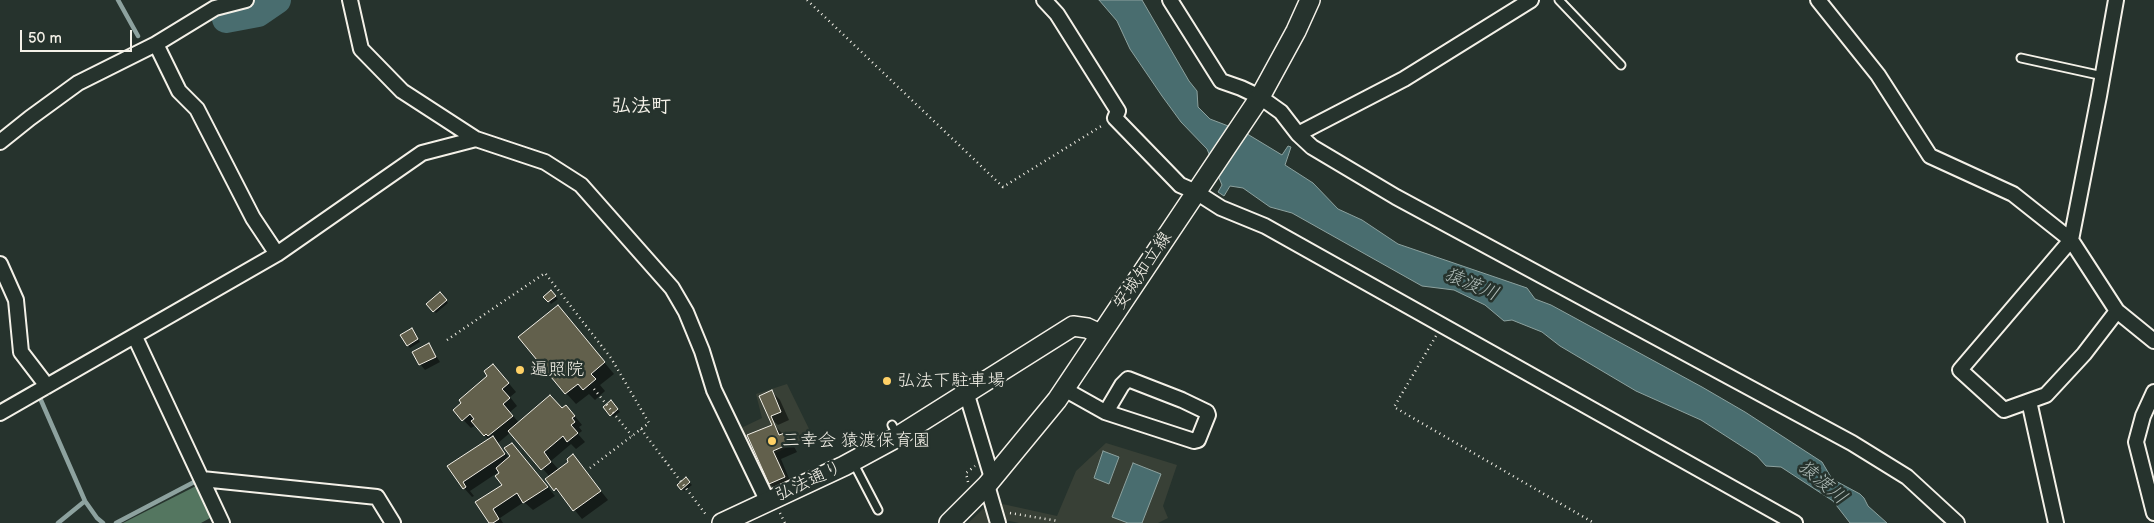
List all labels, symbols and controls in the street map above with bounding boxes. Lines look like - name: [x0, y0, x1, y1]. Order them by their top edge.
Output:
- scale bar: [22, 20, 135, 52]
- text: 50 m: [28, 29, 62, 48]
- district label: 弘法町: [611, 95, 671, 119]
- street label: 安城知立線: [1109, 228, 1177, 314]
- water label: 猿渡川: [1440, 263, 1502, 307]
- place label: 遍照院: [530, 359, 584, 381]
- marker: 遍照院: [514, 364, 526, 376]
- place label: 弘法下駐車場: [897, 370, 1005, 392]
- marker: 弘法下駐車場: [881, 375, 893, 387]
- place label: 三幸会 猿渡保育園: [782, 430, 931, 452]
- marker: 三幸会 猿渡保育園: [766, 435, 778, 447]
- water label: 猿渡川: [1793, 456, 1851, 510]
- street label: 弘法通り: [772, 457, 846, 507]

